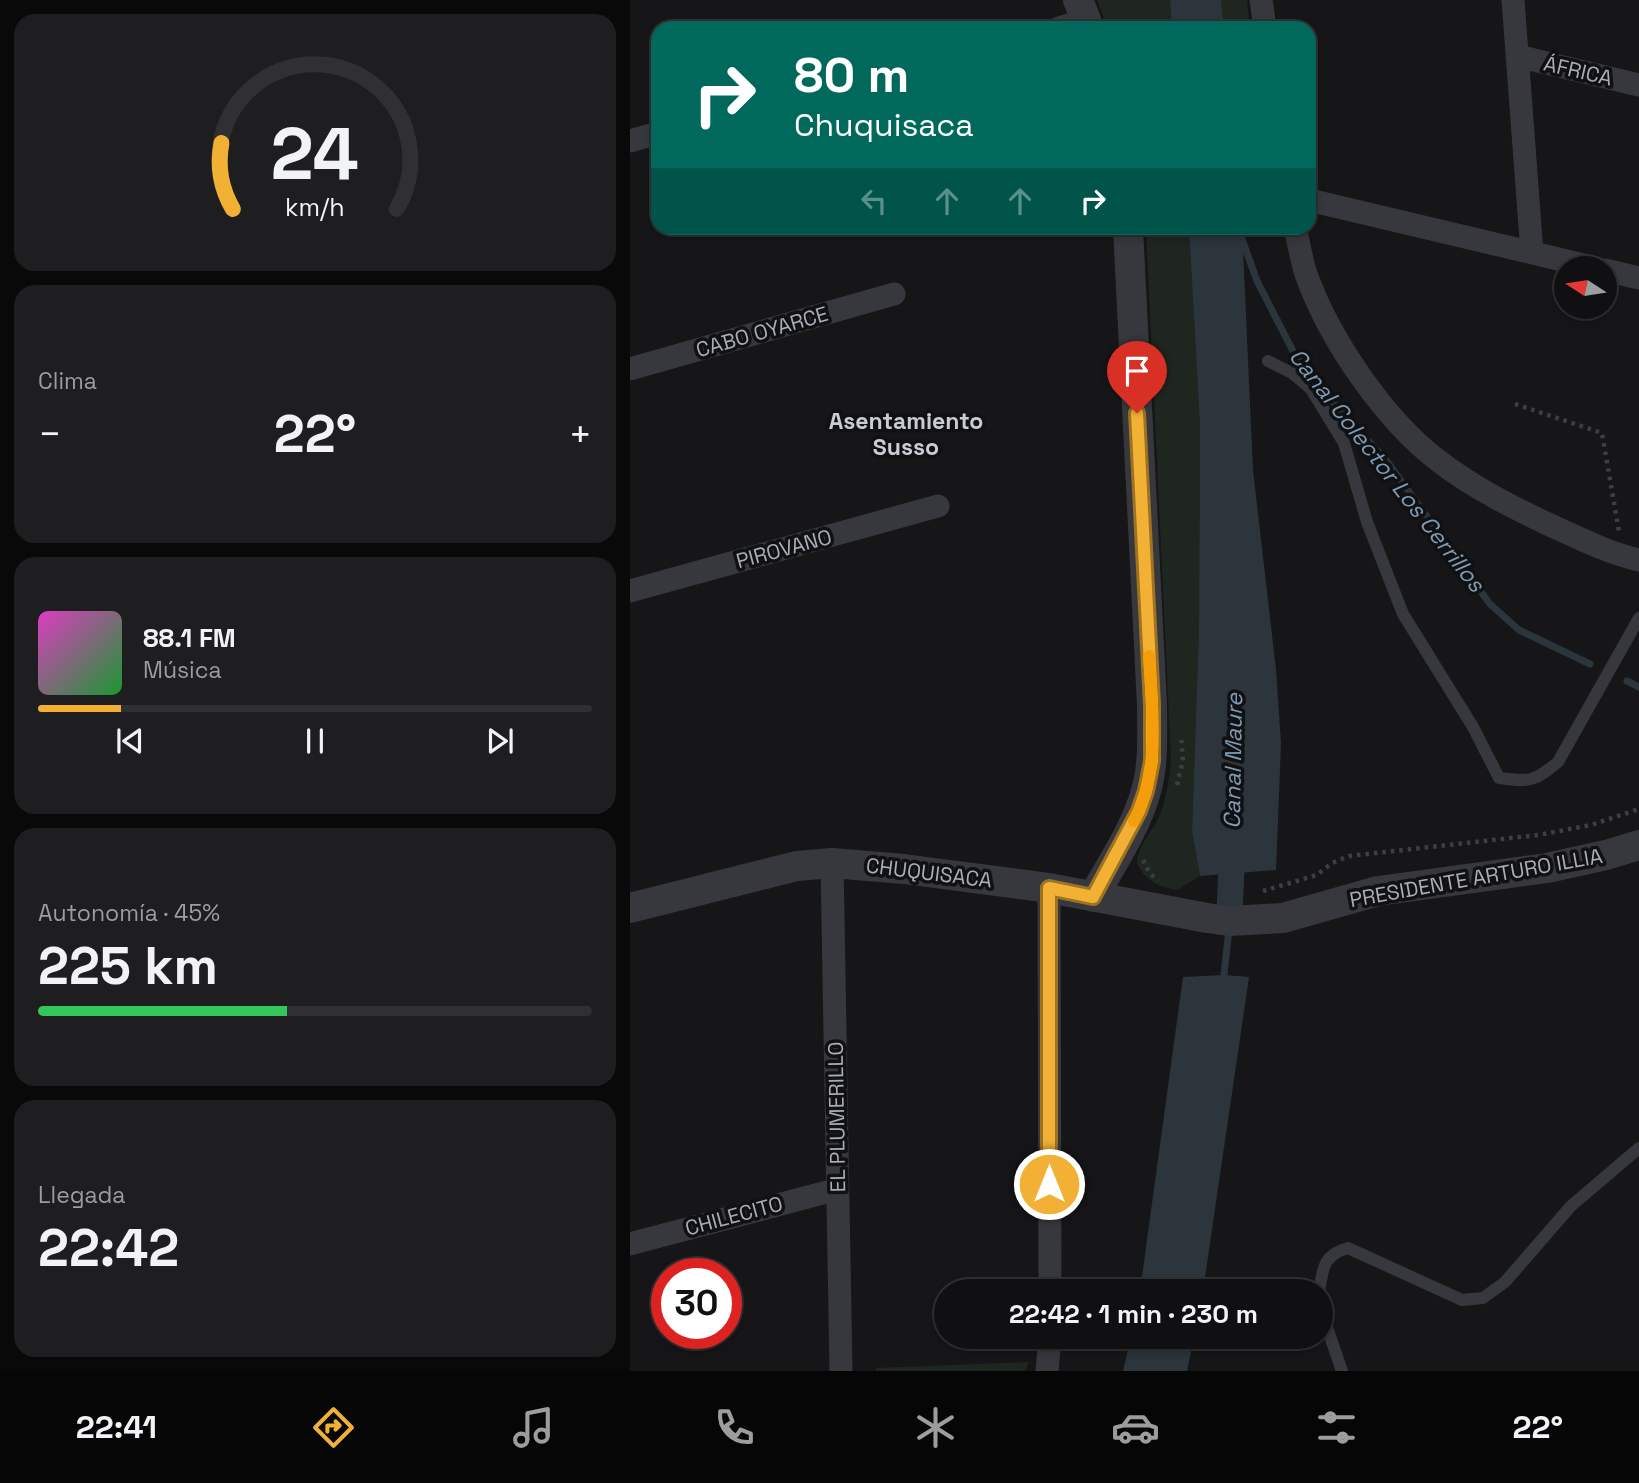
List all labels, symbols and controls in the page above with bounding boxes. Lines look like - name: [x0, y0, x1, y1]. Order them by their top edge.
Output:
- text: 80 m: [794, 44, 909, 106]
- icon: right: [679, 49, 770, 140]
- street label: ÁFRICA: [1541, 50, 1615, 91]
- text: Chuquisaca: [794, 105, 974, 145]
- text: 24: [271, 107, 359, 200]
- icon: left: [855, 182, 893, 220]
- icon: ahead: [928, 182, 966, 220]
- icon: ahead: [1001, 182, 1039, 220]
- icon: right: [1074, 182, 1112, 220]
- text: km/h: [285, 191, 345, 223]
- north arrow: [1554, 256, 1617, 318]
- map controls: [1554, 256, 1617, 319]
- street label: CABO OYARCE: [693, 300, 831, 363]
- pin: [1107, 341, 1167, 413]
- water label: Canal Colector Los Cerrillos: [1283, 342, 1492, 599]
- icon: arrive: [1118, 352, 1156, 390]
- text: Clima: [38, 366, 97, 396]
- text: 22°: [274, 401, 356, 467]
- district label: Asentamiento Susso: [829, 406, 983, 462]
- text: −: [38, 410, 62, 458]
- text: +: [568, 410, 592, 458]
- street label: PIROVANO: [733, 523, 835, 574]
- text: 88.1 FM: [143, 621, 236, 655]
- text: Música: [143, 655, 222, 685]
- water label: Canal Maure: [1217, 692, 1249, 829]
- icon: previous: [111, 722, 149, 760]
- icon: pause: [296, 722, 334, 760]
- icon: next: [481, 722, 519, 760]
- street label: PRESIDENTE ARTURO ILLIA: [1347, 842, 1604, 913]
- street label: CHUQUISACA: [864, 851, 994, 894]
- text: Autonomía · 45%: [38, 898, 220, 928]
- text: 225 km: [38, 933, 218, 999]
- street label: EL PLUMERILLO: [822, 1041, 851, 1193]
- position arrow: [1012, 1147, 1086, 1221]
- text: Llegada: [38, 1180, 126, 1210]
- street label: CHILECITO: [682, 1190, 786, 1242]
- text: 22:42: [38, 1215, 179, 1281]
- speed limit sign: 30: [651, 1258, 742, 1349]
- text: 22:42 · 1 min · 230 m: [1009, 1297, 1258, 1331]
- icon: directions: [309, 1403, 358, 1452]
- icon: music: [509, 1403, 558, 1452]
- icon: phone: [710, 1403, 759, 1452]
- icon: climate: [911, 1403, 960, 1452]
- icon: car: [1111, 1403, 1160, 1452]
- icon: filters: [1312, 1403, 1361, 1452]
- text: 22:41: [76, 1407, 157, 1447]
- text: 22°: [1512, 1407, 1563, 1447]

